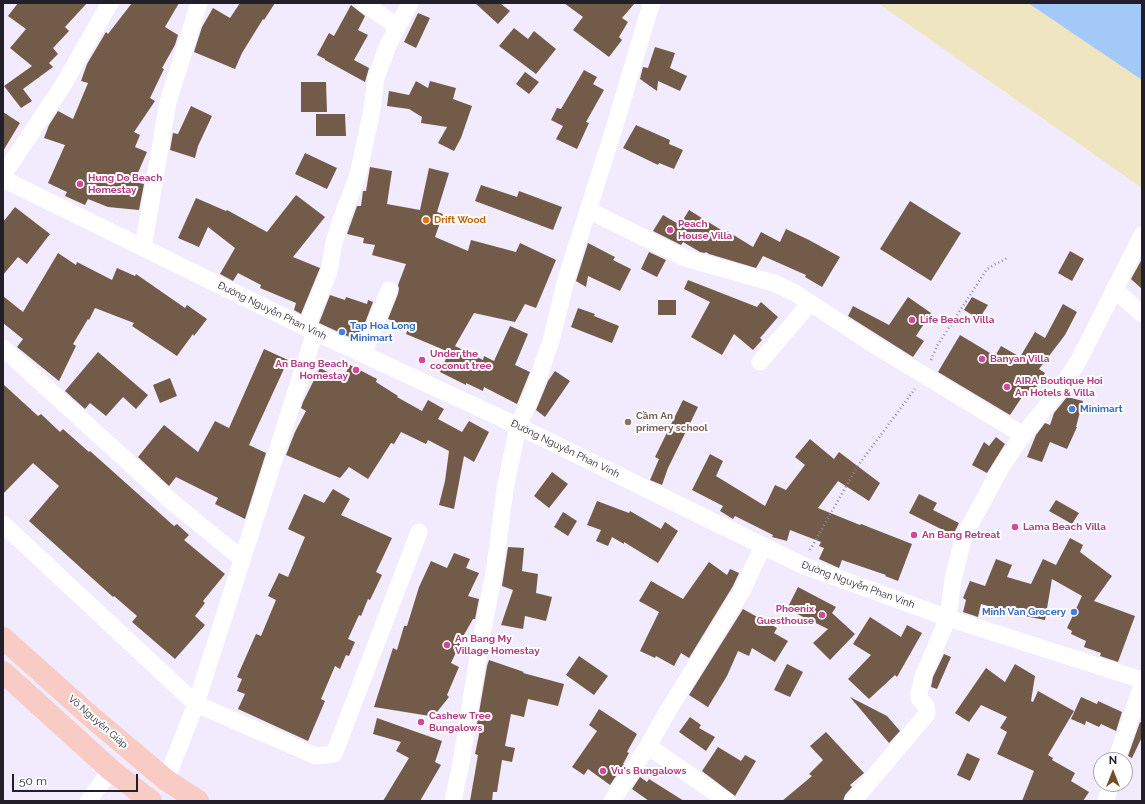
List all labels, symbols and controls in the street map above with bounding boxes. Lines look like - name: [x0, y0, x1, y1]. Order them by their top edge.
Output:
- place label: Hung Do Beach Homestay: [88, 172, 162, 196]
- marker: Hung Do Beach Homestay: [75, 179, 85, 189]
- place label: Drift Wood: [434, 214, 486, 226]
- marker: Drift Wood: [421, 215, 431, 225]
- place label: Peach House Villa: [678, 218, 732, 242]
- marker: Peach House Villa: [665, 225, 675, 235]
- street label: Đường Nguyễn Phan Vinh: [216, 279, 328, 343]
- place label: Life Beach Villa: [920, 314, 994, 326]
- marker: Life Beach Villa: [907, 315, 917, 325]
- place label: Tap Hoa Long Minimart: [350, 320, 416, 344]
- marker: Tap Hoa Long Minimart: [337, 327, 347, 337]
- place label: Under the coconut tree: [430, 348, 491, 372]
- place label: Banyan Villa: [990, 353, 1049, 365]
- marker: Banyan Villa: [977, 354, 987, 364]
- marker: Under the coconut tree: [417, 355, 427, 365]
- place label: An Bang Beach Homestay: [275, 358, 348, 382]
- marker: An Bang Beach Homestay: [351, 365, 361, 375]
- place label: AIRA Boutique Hoi An Hotels & Villa: [1015, 375, 1103, 398]
- marker: AIRA Boutique Hoi An Hotels & Villa: [1002, 382, 1012, 392]
- place label: Minimart: [1080, 403, 1123, 415]
- marker: Minimart: [1067, 404, 1077, 414]
- place label: Cầm An primery school: [636, 410, 708, 434]
- street label: Đường Nguyễn Phan Vinh: [509, 417, 621, 481]
- marker: Cầm An primery school: [623, 417, 633, 427]
- place label: Lama Beach Villa: [1023, 521, 1106, 533]
- marker: Lama Beach Villa: [1010, 522, 1020, 532]
- place label: An Bang Retreat: [922, 529, 1000, 541]
- marker: An Bang Retreat: [909, 530, 919, 540]
- street label: Đường Nguyễn Phan Vinh: [800, 559, 916, 611]
- place label: Phoenix Guesthouse: [757, 603, 814, 626]
- place label: Minh Van Grocery: [982, 606, 1066, 618]
- marker: Minh Van Grocery: [1069, 607, 1079, 617]
- marker: Phoenix Guesthouse: [817, 610, 827, 620]
- place label: An Bang My Village Homestay: [455, 633, 540, 656]
- marker: An Bang My Village Homestay: [442, 640, 452, 650]
- street label: Võ Nguyên Giáp: [66, 693, 130, 751]
- place label: Cashew Tree Bungalows: [429, 710, 491, 734]
- marker: Cashew Tree Bungalows: [416, 717, 426, 727]
- north arrow: [1093, 752, 1133, 792]
- text: N: [1109, 754, 1117, 767]
- place label: Vu's Bungalows: [611, 765, 686, 777]
- scale bar: [14, 766, 140, 792]
- marker: Vu's Bungalows: [598, 766, 608, 776]
- text: 50 m: [19, 774, 47, 788]

